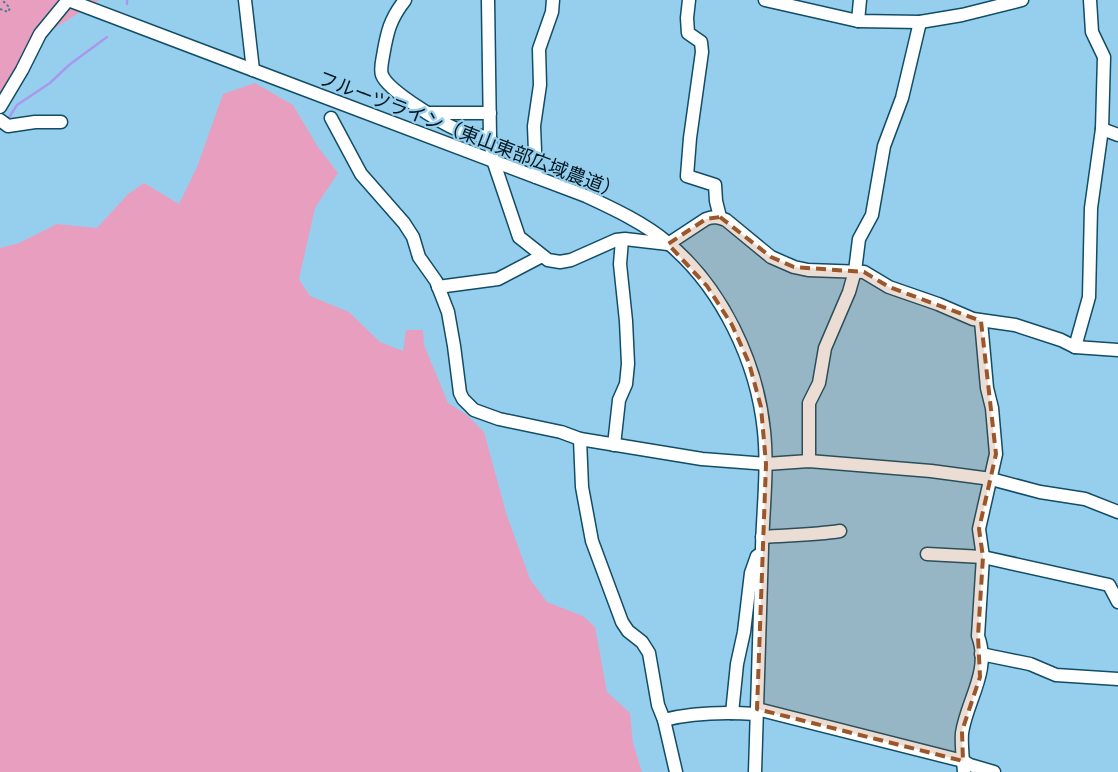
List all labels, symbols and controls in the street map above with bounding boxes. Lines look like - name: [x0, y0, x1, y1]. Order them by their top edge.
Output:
- street label: フルーツライン（東山東部広域農道）: [314, 63, 626, 205]

